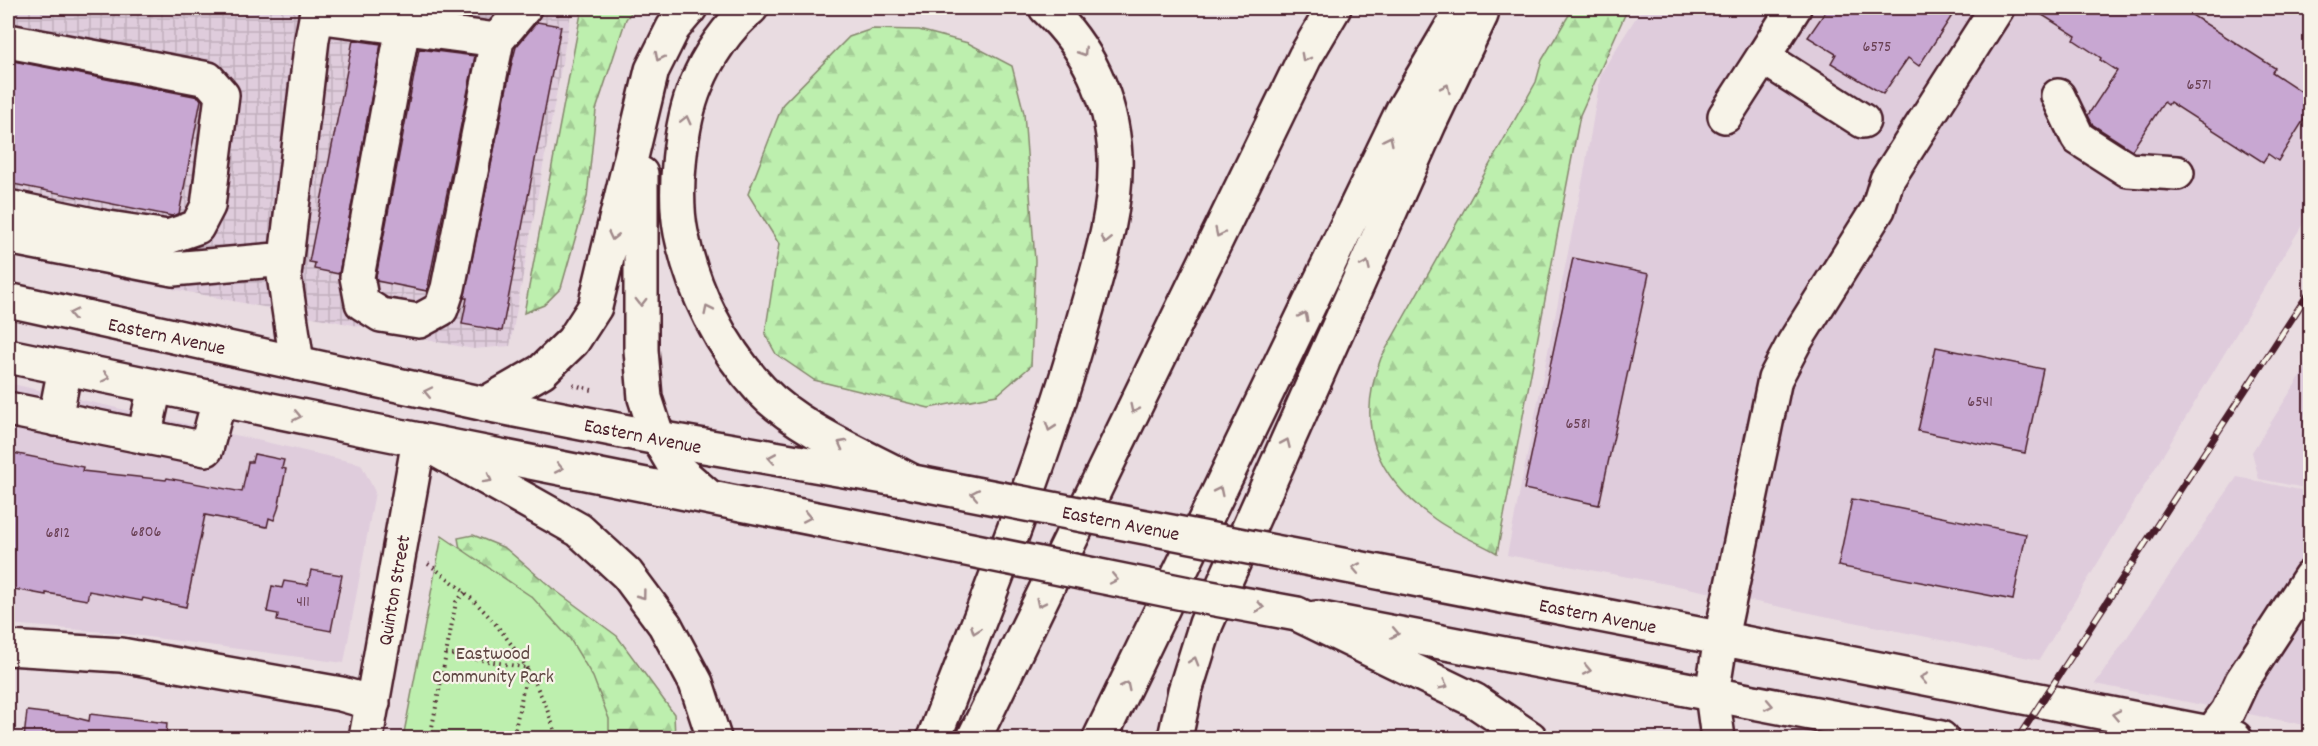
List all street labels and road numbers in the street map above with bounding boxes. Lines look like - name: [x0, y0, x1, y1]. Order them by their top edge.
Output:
- street label: Eastern Avenue: [105, 312, 228, 364]
- street label: Eastern Avenue: [581, 413, 704, 463]
- street label: Eastern Avenue: [1059, 500, 1182, 550]
- street label: Quinton Street: [372, 533, 419, 648]
- street label: Eastern Avenue: [1536, 593, 1659, 643]

